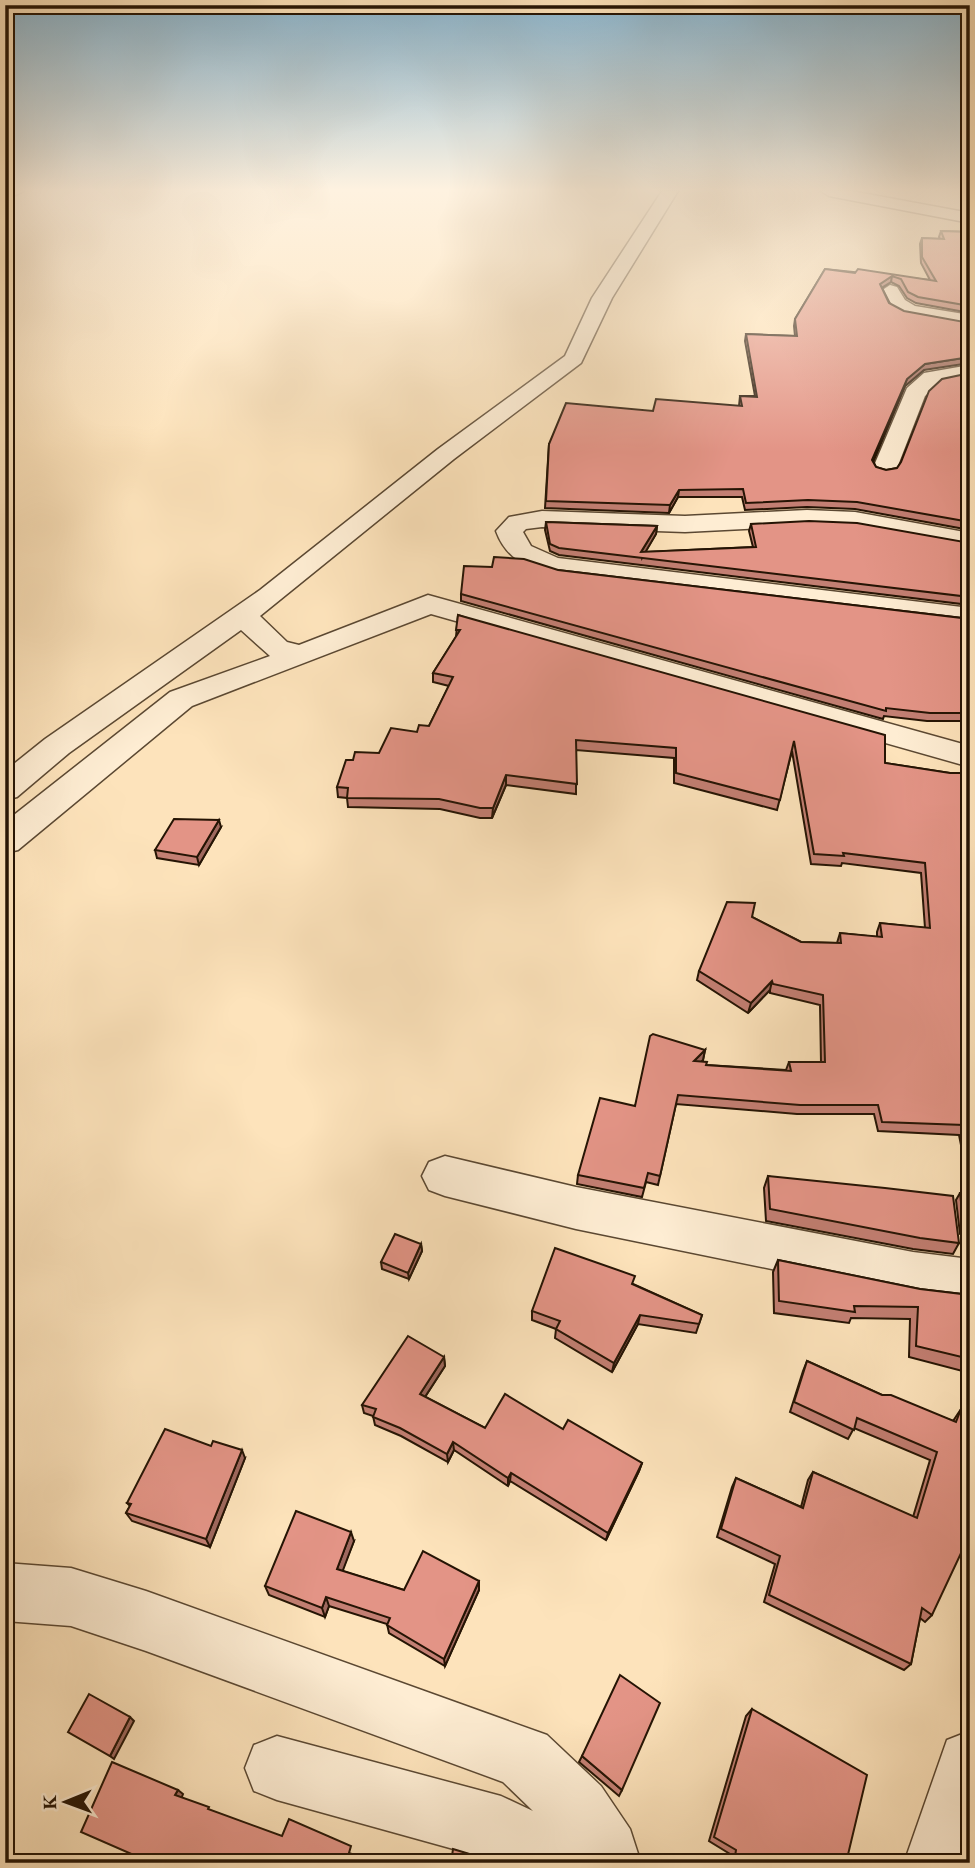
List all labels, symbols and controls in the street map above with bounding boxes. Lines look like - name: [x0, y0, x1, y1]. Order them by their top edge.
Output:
- north arrow: [32, 1766, 102, 1836]
- text: K: [37, 1794, 62, 1810]

